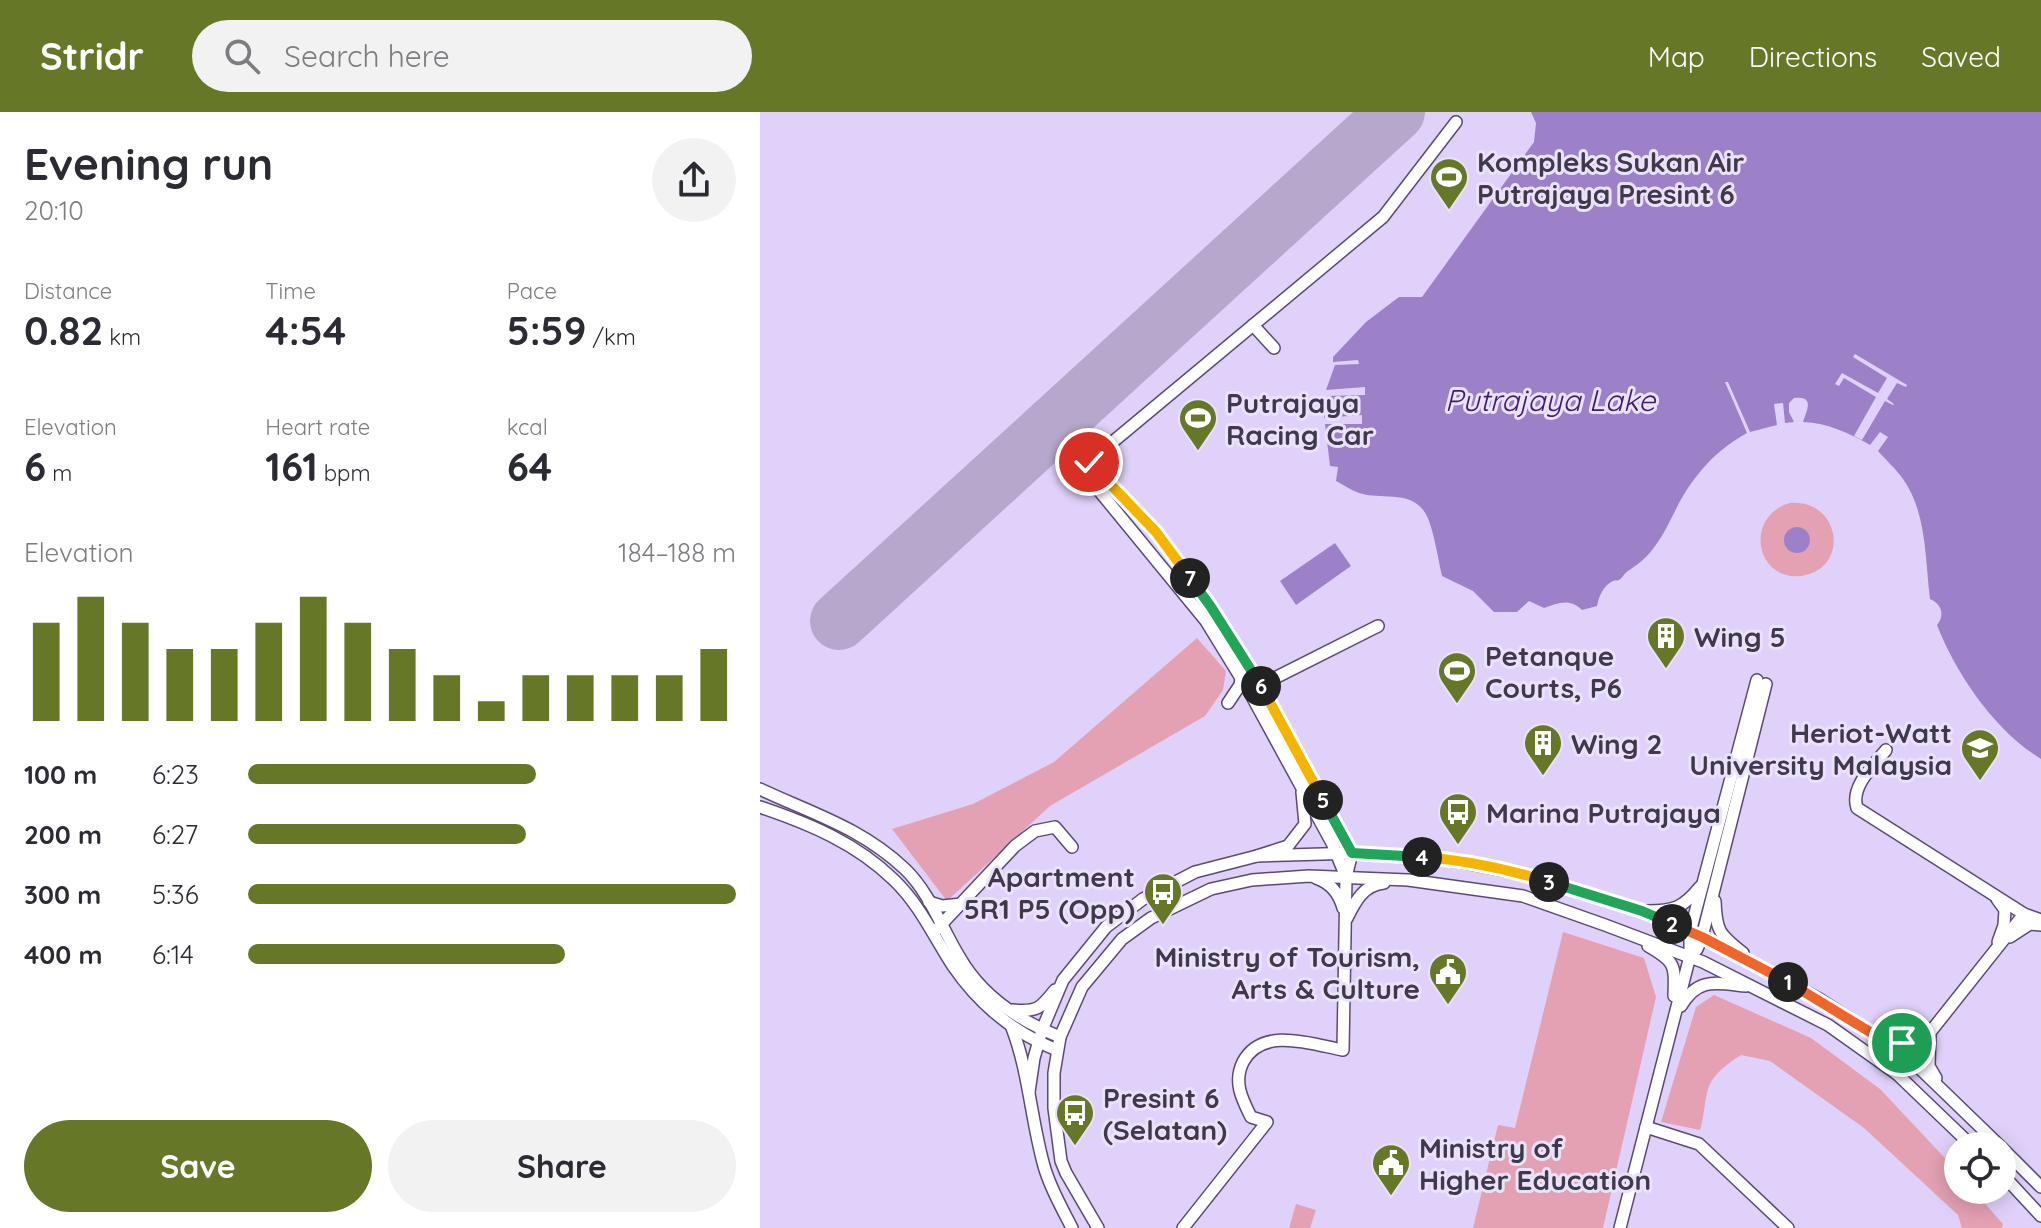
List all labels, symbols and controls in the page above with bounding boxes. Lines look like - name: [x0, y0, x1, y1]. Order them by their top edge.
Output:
- search box: [192, 20, 752, 92]
- text: Stridr: [40, 32, 144, 80]
- icon: search: [220, 34, 264, 78]
- text: Search here: [284, 37, 450, 75]
- text: Map: [1648, 39, 1705, 74]
- text: Directions: [1749, 39, 1877, 74]
- text: Saved: [1921, 39, 2001, 74]
- text: Evening run: [24, 136, 273, 191]
- button: share: [652, 138, 736, 222]
- place label: Kompleks Sukan Air Putrajaya Presint 6: [1477, 144, 1744, 211]
- sports icon: Kompleks Sukan Air Putrajaya Presint 6: [1428, 156, 1470, 211]
- text: 20:10: [24, 194, 84, 227]
- text: Distance: [24, 277, 112, 305]
- text: Time: [265, 277, 316, 305]
- text: Pace: [507, 277, 557, 305]
- text: 0.82: [24, 305, 103, 355]
- text: 4:54: [265, 305, 346, 355]
- text: 5:59: [507, 305, 586, 355]
- text: km: [103, 323, 141, 351]
- text: /km: [586, 323, 636, 351]
- water label: Putrajaya Lake: [1445, 381, 1656, 419]
- place label: Putrajaya Racing Car: [1226, 385, 1374, 452]
- sports icon: Putrajaya Racing Car: [1177, 397, 1219, 452]
- text: Elevation: [24, 413, 117, 441]
- text: Heart rate: [265, 413, 370, 441]
- text: kcal: [507, 413, 548, 441]
- pin: [1055, 428, 1123, 496]
- icon: check: [1067, 440, 1111, 484]
- text: 6: [24, 441, 46, 491]
- text: 161: [265, 441, 318, 491]
- text: 64: [507, 441, 552, 491]
- text: m: [46, 459, 72, 487]
- text: bpm: [318, 459, 371, 487]
- text: Elevation: [24, 536, 134, 569]
- text: 184–188 m: [618, 536, 736, 569]
- pin: 7: [1170, 558, 1210, 598]
- text: 7: [1184, 564, 1196, 592]
- building icon: Wing 5: [1645, 615, 1687, 670]
- place label: Wing 5: [1694, 619, 1786, 654]
- place label: Petanque Courts, P6: [1485, 638, 1622, 705]
- sports icon: Petanque Courts, P6: [1436, 650, 1478, 705]
- pin: 6: [1241, 666, 1281, 706]
- text: 6: [1255, 672, 1267, 700]
- place label: Heriot-Watt University Malaysia: [1689, 715, 1952, 782]
- building icon: Wing 2: [1522, 722, 1564, 777]
- place label: Wing 2: [1571, 726, 1662, 761]
- school or university icon: Heriot-Watt University Malaysia: [1959, 727, 2001, 782]
- text: 100 m: [24, 758, 97, 791]
- text: 6:23: [152, 758, 199, 791]
- pin: 5: [1303, 780, 1343, 820]
- text: 5: [1317, 786, 1329, 814]
- bus stop icon: Marina Putrajaya: [1437, 791, 1479, 846]
- place label: Marina Putrajaya: [1486, 795, 1721, 830]
- text: 200 m: [24, 818, 102, 851]
- text: 6:27: [152, 818, 198, 851]
- pin: 4: [1402, 837, 1442, 877]
- text: 4: [1416, 843, 1428, 871]
- place label: Apartment 5R1 P5 (Opp): [964, 859, 1135, 926]
- pin: 3: [1529, 862, 1569, 902]
- text: 3: [1543, 868, 1555, 896]
- bus stop icon: Apartment 5R1 P5 (Opp): [1142, 871, 1184, 926]
- text: 300 m: [24, 878, 101, 911]
- text: 5:36: [152, 878, 199, 911]
- pin: 2: [1652, 904, 1692, 944]
- text: 2: [1666, 910, 1678, 938]
- text: 400 m: [24, 938, 102, 971]
- text: 6:14: [152, 938, 194, 971]
- place label: Ministry of Tourism, Arts & Culture: [1154, 939, 1420, 1006]
- public building icon: Ministry of Tourism, Arts & Culture: [1427, 951, 1469, 1006]
- pin: 1: [1768, 962, 1808, 1002]
- text: 1: [1784, 968, 1792, 996]
- pin: [1868, 1009, 1936, 1077]
- icon: arrive: [1880, 1021, 1924, 1065]
- place label: Presint 6 (Selatan): [1103, 1080, 1227, 1147]
- bus stop icon: Presint 6 (Selatan): [1054, 1092, 1096, 1147]
- button: Save: [24, 1120, 372, 1212]
- button: Share: [388, 1120, 736, 1212]
- place label: Ministry of Higher Education: [1419, 1130, 1651, 1197]
- map controls: [1944, 1132, 2016, 1204]
- button: locate: [1944, 1132, 2016, 1204]
- public building icon: Ministry of Higher Education: [1370, 1142, 1412, 1197]

